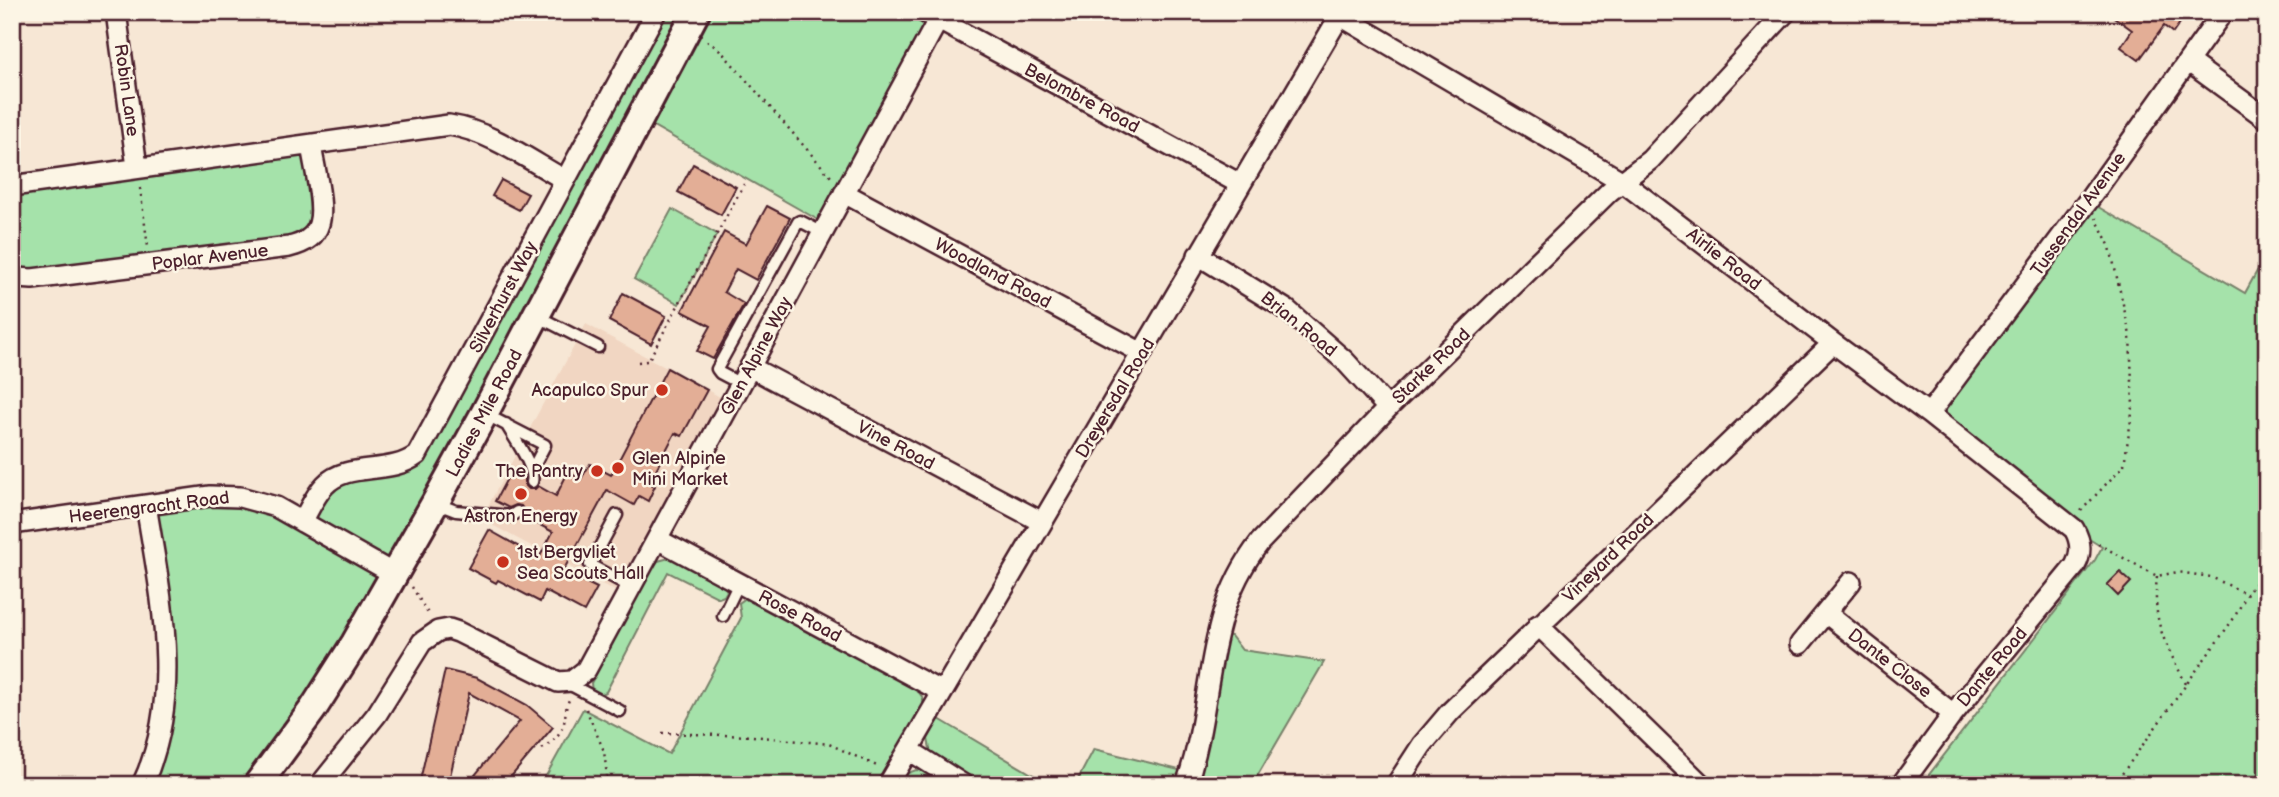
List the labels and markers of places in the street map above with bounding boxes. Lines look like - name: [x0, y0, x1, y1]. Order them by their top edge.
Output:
- place label: Acapulco Spur: [531, 380, 648, 401]
- marker: Acapulco Spur: [654, 382, 670, 398]
- place label: Glen Alpine Mini Market: [632, 448, 728, 490]
- marker: Glen Alpine Mini Market: [610, 460, 626, 476]
- place label: The Pantry: [495, 461, 584, 482]
- marker: The Pantry: [589, 463, 605, 479]
- marker: Astron Energy: [513, 486, 529, 502]
- place label: Astron Energy: [464, 506, 579, 527]
- place label: 1st Bergvliet Sea Scouts Hall: [517, 542, 644, 584]
- marker: 1st Bergvliet Sea Scouts Hall: [495, 554, 511, 570]

